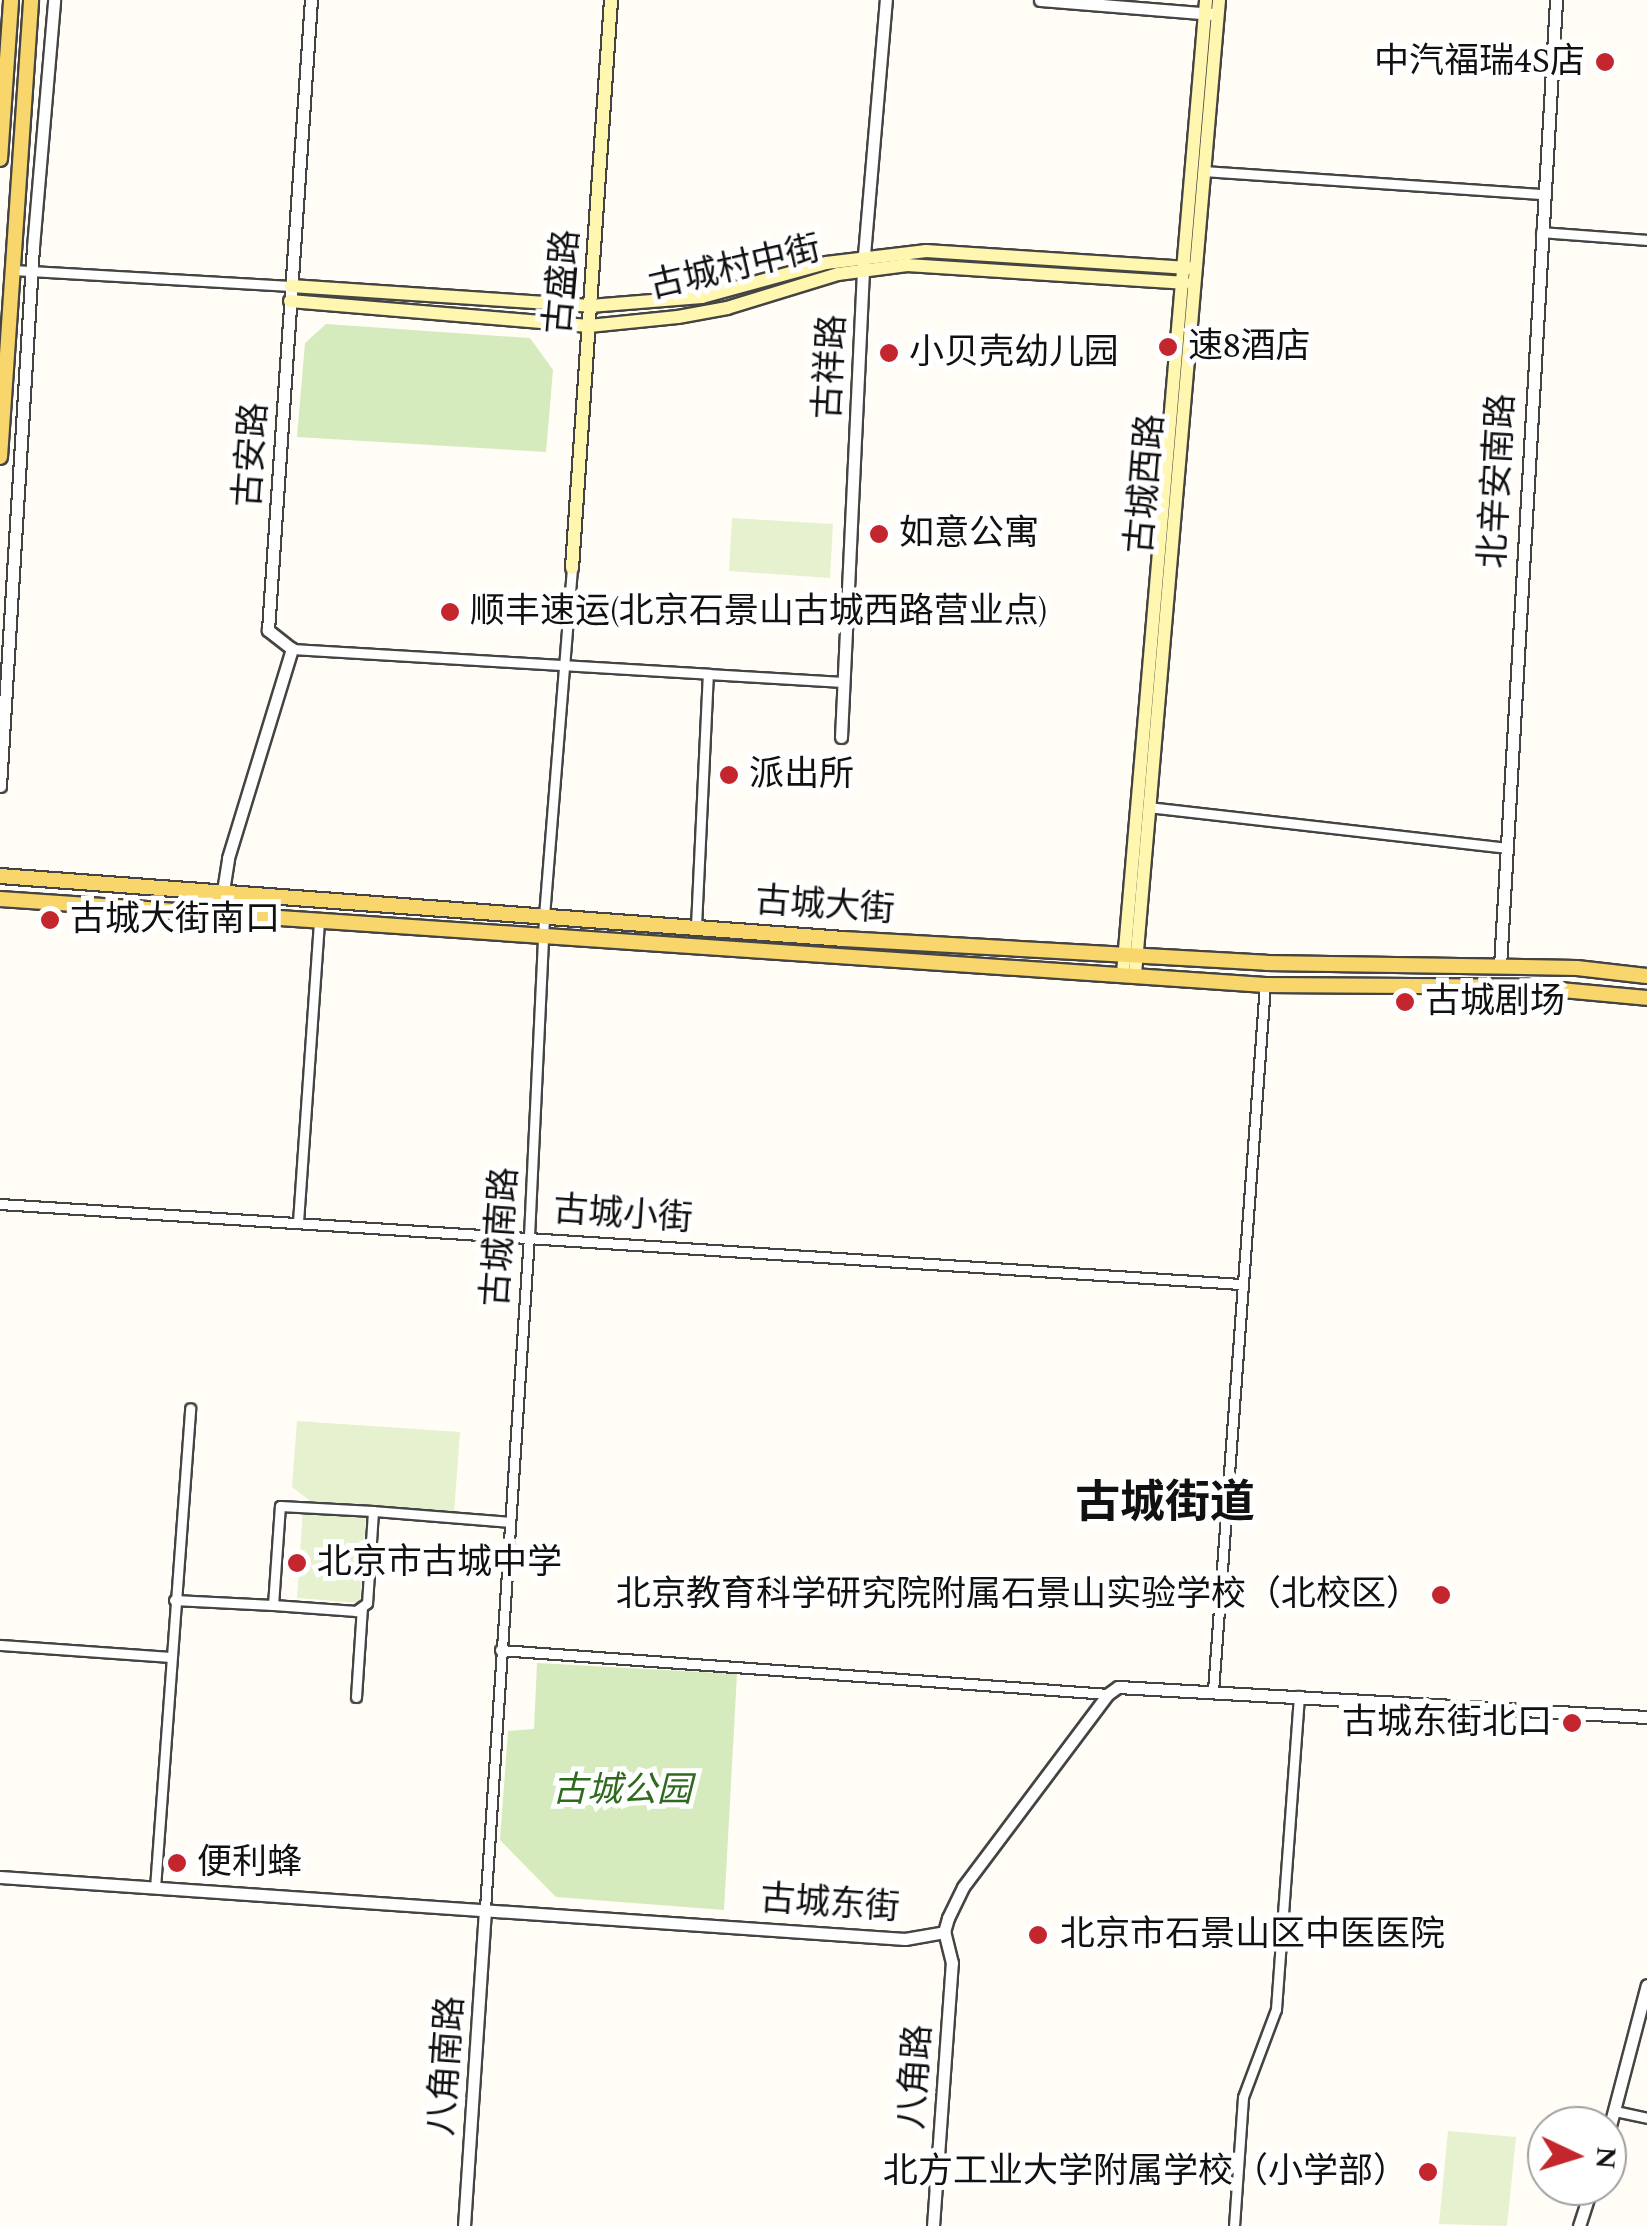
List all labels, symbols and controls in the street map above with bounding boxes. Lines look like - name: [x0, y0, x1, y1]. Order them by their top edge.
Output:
- place label: 中汽福瑞4S店: [1374, 41, 1585, 83]
- marker: 中汽福瑞4S店: [1594, 51, 1616, 73]
- street label: 古盛路: [538, 228, 588, 336]
- street label: 古城村中街: [645, 228, 825, 308]
- street label: 古祥路: [807, 313, 855, 421]
- place label: 速8酒店: [1188, 326, 1310, 368]
- place label: 小贝壳幼儿园: [909, 332, 1119, 374]
- marker: 速8酒店: [1157, 336, 1179, 358]
- marker: 小贝壳幼儿园: [878, 342, 900, 364]
- street label: 北辛安南路: [1472, 393, 1524, 569]
- street label: 古安路: [227, 401, 277, 509]
- street label: 古城西路: [1119, 412, 1173, 556]
- place label: 如意公寓: [899, 513, 1039, 555]
- marker: 如意公寓: [868, 523, 890, 545]
- place label: 顺丰速运(北京石景山古城西路营业点): [470, 591, 1047, 633]
- marker: 顺丰速运(北京石景山古城西路营业点): [439, 601, 461, 623]
- place label: 派出所: [749, 754, 854, 796]
- marker: 派出所: [718, 764, 740, 786]
- street label: 古城大街: [754, 880, 896, 932]
- place label: 古城大街南口: [70, 899, 280, 941]
- marker: 古城大街南口: [39, 909, 61, 931]
- place label: 古城剧场: [1425, 981, 1565, 1023]
- marker: 古城剧场: [1394, 991, 1416, 1013]
- street label: 古城南路: [475, 1166, 527, 1308]
- street label: 古城小街: [552, 1189, 694, 1241]
- district label: 古城街道: [1075, 1477, 1255, 1531]
- place label: 北京市古城中学: [317, 1542, 562, 1584]
- marker: 北京市古城中学: [286, 1552, 308, 1574]
- place label: 北京教育科学研究院附属石景山实验学校（北校区）: [616, 1574, 1421, 1616]
- marker: 北京教育科学研究院附属石景山实验学校（北校区）: [1430, 1584, 1452, 1606]
- place label: 古城东街北口: [1342, 1702, 1552, 1744]
- marker: 古城东街北口: [1561, 1712, 1583, 1734]
- park label: 古城公园: [552, 1770, 692, 1812]
- place label: 便利蜂: [197, 1842, 302, 1884]
- marker: 便利蜂: [166, 1852, 188, 1874]
- street label: 古城东街: [759, 1878, 901, 1930]
- place label: 北京市石景山区中医医院: [1060, 1914, 1445, 1956]
- marker: 北京市石景山区中医医院: [1025, 1922, 1051, 1948]
- street label: 八角南路: [421, 1995, 473, 2137]
- street label: 八角路: [891, 2023, 941, 2131]
- north arrow: [1527, 2106, 1627, 2206]
- text: N: [1583, 2145, 1628, 2171]
- place label: 北方工业大学附属学校（小学部）: [883, 2151, 1408, 2193]
- marker: 北方工业大学附属学校（小学部）: [1417, 2161, 1439, 2183]

